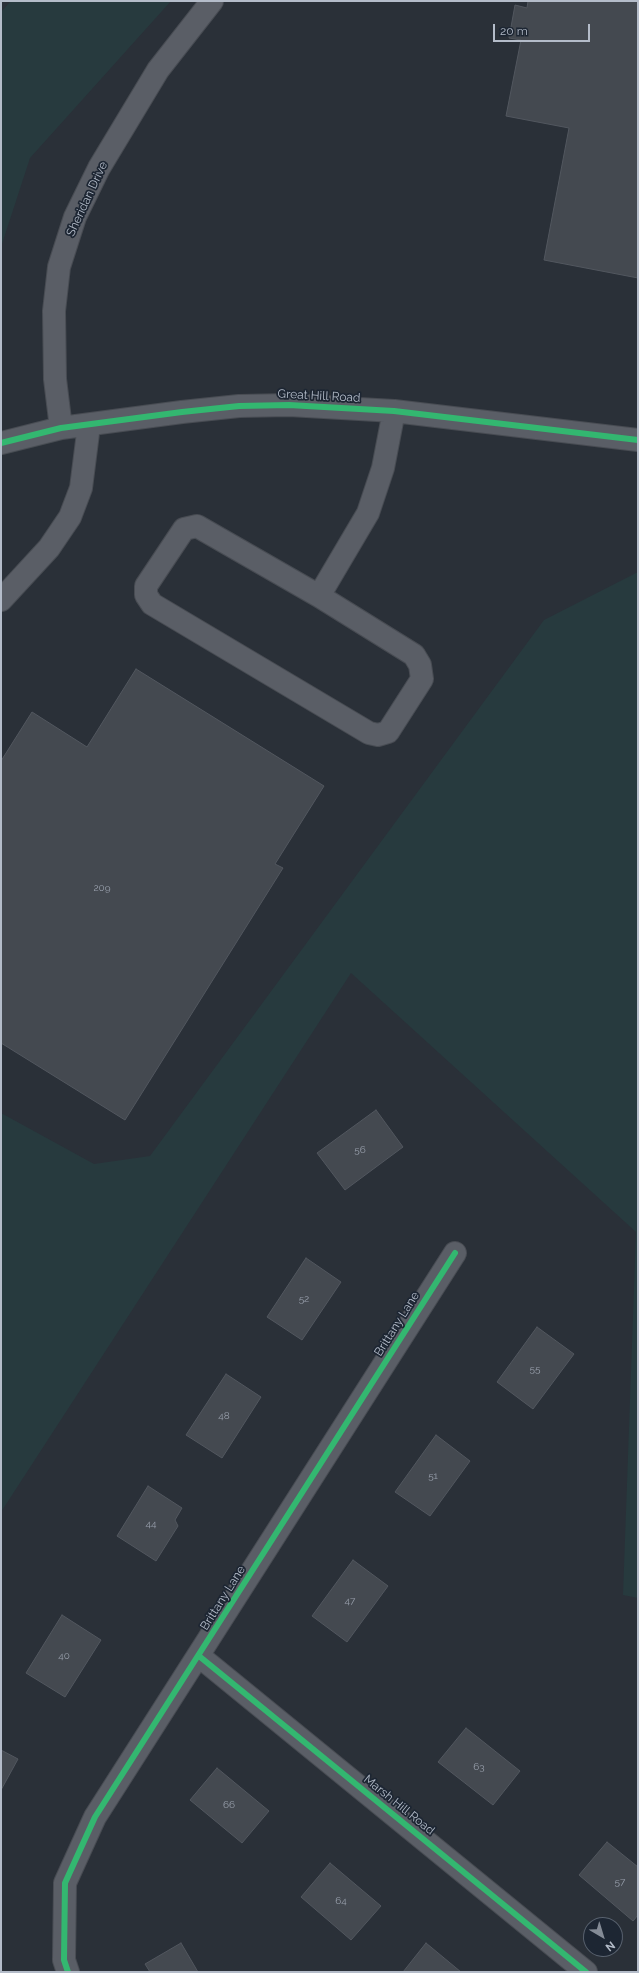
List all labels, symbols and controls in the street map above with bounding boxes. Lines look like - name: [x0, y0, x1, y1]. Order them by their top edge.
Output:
- scale bar: [495, 16, 592, 42]
- text: 20 m: [500, 24, 528, 38]
- street label: Sheridan Drive: [63, 159, 111, 239]
- street label: Great Hill Road: [277, 387, 361, 405]
- house number: 209: [93, 882, 111, 894]
- house number: 56: [354, 1144, 366, 1156]
- street label: Brittany Lane: [371, 1289, 423, 1359]
- house number: 52: [299, 1293, 309, 1305]
- house number: 55: [530, 1363, 540, 1375]
- house number: 48: [218, 1410, 230, 1422]
- house number: 51: [428, 1470, 438, 1482]
- house number: 44: [146, 1518, 156, 1530]
- street label: Brittany Lane: [197, 1563, 249, 1633]
- house number: 47: [345, 1595, 355, 1607]
- house number: 40: [58, 1650, 70, 1662]
- house number: 63: [473, 1761, 485, 1773]
- street label: Marsh Hill Road: [361, 1772, 437, 1838]
- house number: 66: [223, 1799, 235, 1811]
- house number: 57: [615, 1876, 625, 1888]
- house number: 64: [335, 1895, 347, 1907]
- north arrow: [583, 1917, 623, 1957]
- text: N: [603, 1938, 617, 1954]

